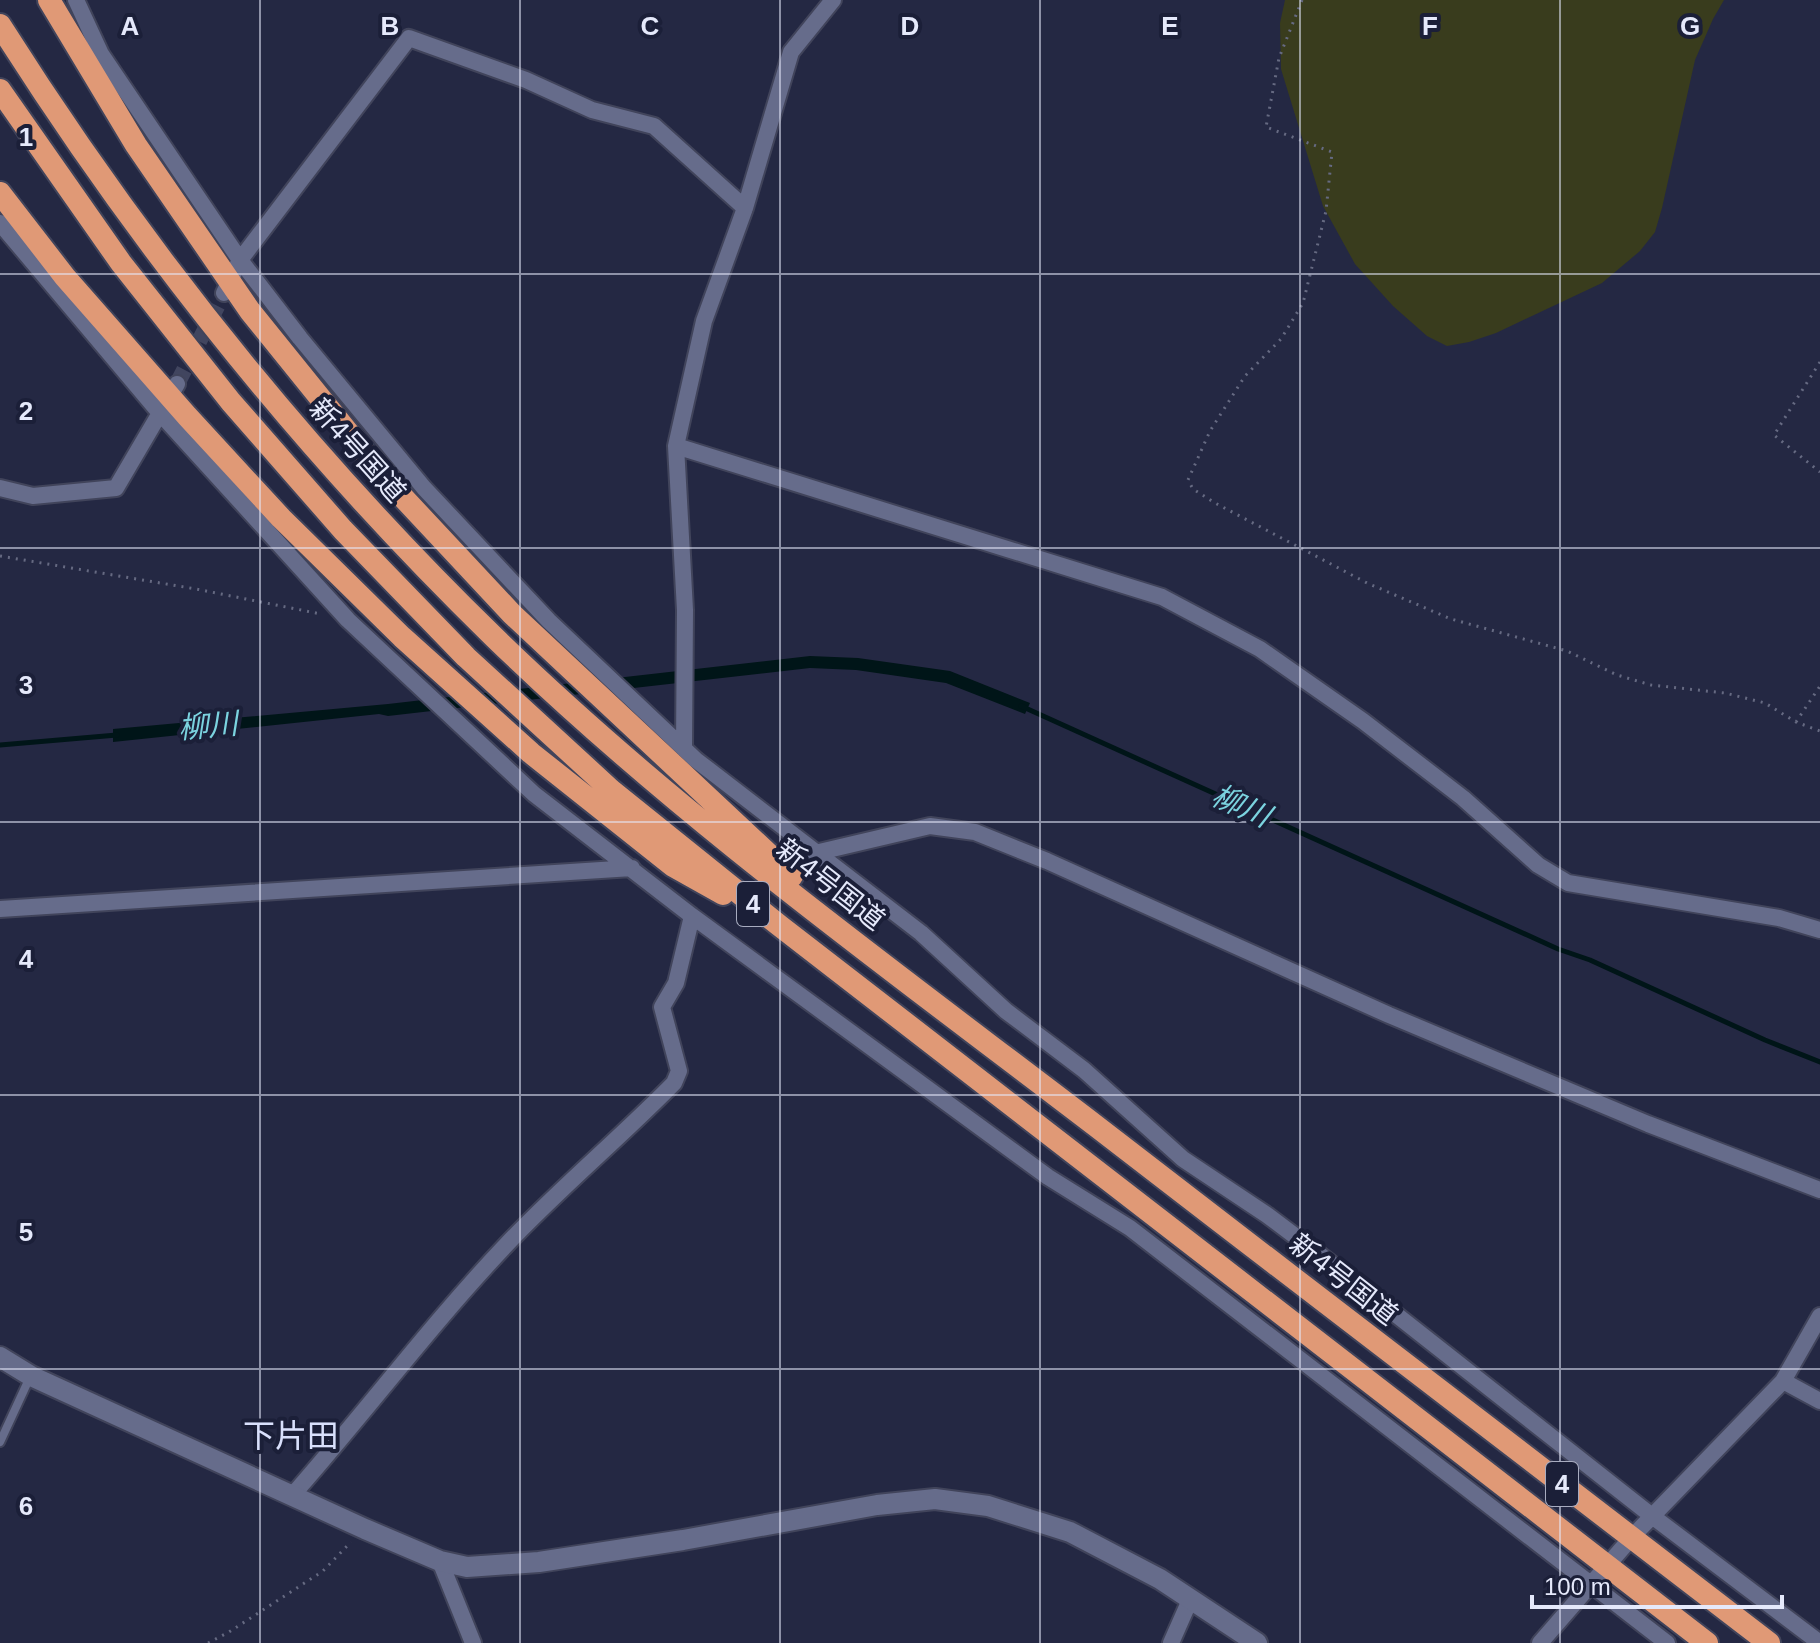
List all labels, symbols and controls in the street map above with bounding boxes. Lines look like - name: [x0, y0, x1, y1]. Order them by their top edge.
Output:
- text: A: [121, 11, 140, 41]
- text: B: [381, 11, 399, 41]
- text: C: [641, 11, 660, 41]
- text: D: [901, 11, 919, 41]
- text: E: [1161, 11, 1179, 41]
- text: F: [1422, 11, 1438, 41]
- text: G: [1680, 11, 1700, 41]
- text: 1: [19, 122, 33, 152]
- street label: 新4号国道: [303, 393, 412, 508]
- text: 2: [19, 396, 33, 426]
- text: 3: [19, 670, 33, 700]
- water label: 柳川: [177, 706, 242, 745]
- water label: 柳川: [1207, 778, 1278, 834]
- street label: 新4号国道: [771, 833, 891, 936]
- road number: 4: [737, 882, 769, 926]
- text: 4: [19, 944, 34, 974]
- text: 5: [19, 1217, 33, 1247]
- street label: 新4号国道: [1284, 1228, 1404, 1331]
- district label: 下片田: [243, 1418, 339, 1454]
- road number: 4: [1546, 1462, 1578, 1506]
- text: 6: [19, 1491, 33, 1521]
- scale bar: [1532, 1559, 1782, 1609]
- text: 100 m: [1544, 1573, 1611, 1600]

